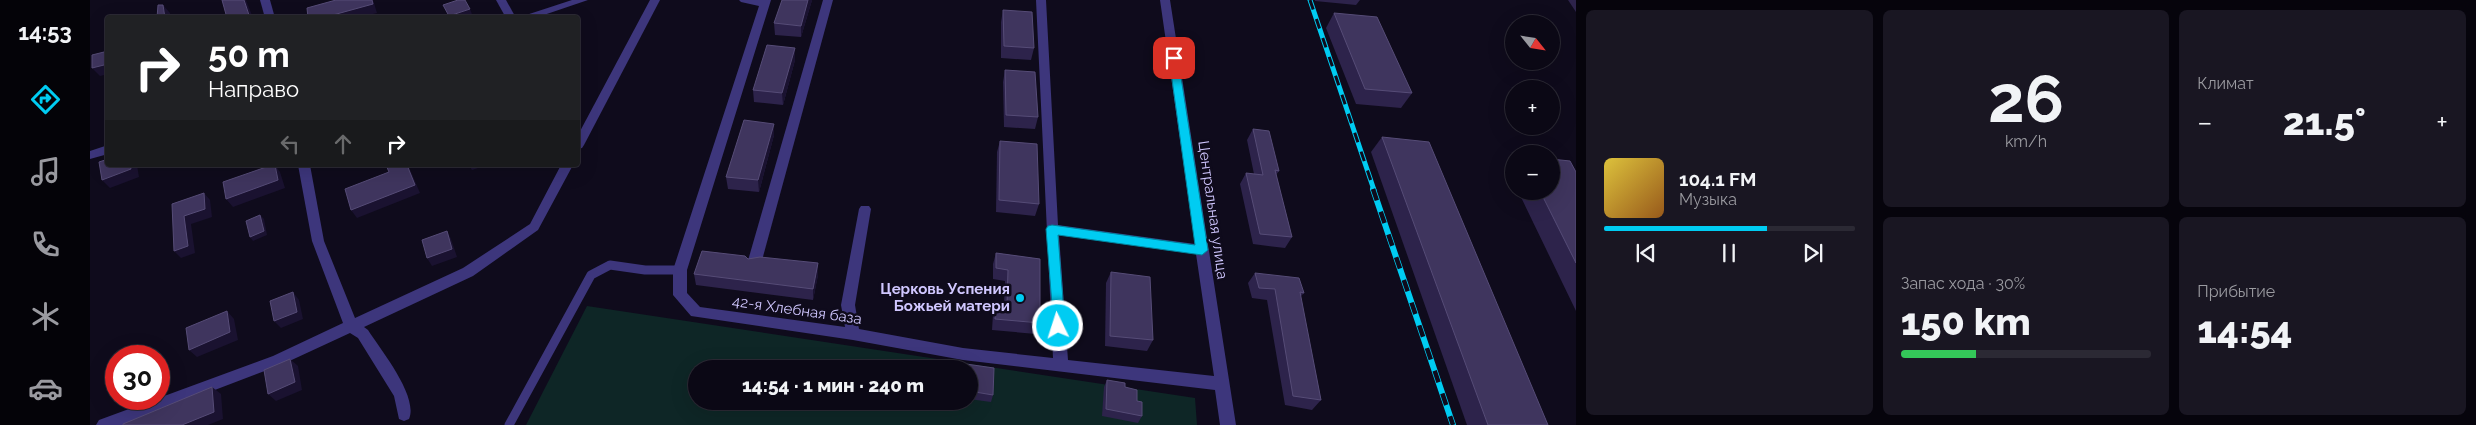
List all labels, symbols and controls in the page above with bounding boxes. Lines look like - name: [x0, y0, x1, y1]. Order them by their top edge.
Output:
- north arrow: [1505, 15, 1560, 70]
- map controls: [1505, 15, 1560, 200]
- text: 14:53: [18, 19, 72, 45]
- text: 50 m: [208, 34, 290, 75]
- icon: right: [125, 35, 190, 100]
- pin: [1153, 37, 1195, 79]
- icon: arrive: [1160, 44, 1188, 72]
- text: 26: [1988, 61, 2064, 137]
- text: Климат: [2197, 74, 2254, 93]
- text: Направо: [208, 76, 299, 102]
- button: +: [1505, 80, 1560, 135]
- icon: directions: [28, 82, 63, 117]
- text: 21.5°: [2283, 99, 2366, 144]
- text: −: [2197, 106, 2212, 139]
- text: +: [2436, 106, 2448, 139]
- icon: left: [276, 130, 304, 158]
- icon: ahead: [329, 130, 357, 158]
- icon: right: [382, 130, 410, 158]
- text: km/h: [2005, 132, 2047, 151]
- street label: Центральная улица: [1194, 140, 1232, 280]
- button: −: [1505, 145, 1560, 200]
- icon: music: [28, 154, 63, 189]
- text: 104.1 FM: [1679, 168, 1756, 190]
- text: Музыка: [1679, 190, 1737, 209]
- icon: phone: [28, 227, 63, 262]
- icon: previous: [1632, 239, 1660, 267]
- icon: pause: [1715, 239, 1743, 267]
- icon: next: [1799, 239, 1827, 267]
- text: Запас хода · 30%: [1901, 274, 2025, 293]
- place label: Церковь Успения Божьей матери: [880, 280, 1010, 315]
- text: Прибытие: [2197, 282, 2275, 301]
- street label: 42-я Хлебная база: [731, 292, 863, 328]
- marker: Церковь Успения Божьей матери: [1014, 292, 1026, 304]
- icon: climate: [28, 299, 63, 334]
- position arrow: [1031, 299, 1083, 351]
- text: 150 km: [1901, 299, 2031, 344]
- text: 14:54: [2197, 307, 2293, 352]
- speed limit sign: 30: [105, 345, 170, 410]
- icon: car: [28, 371, 63, 406]
- text: 14:54 · 1 мин · 240 m: [742, 374, 924, 396]

